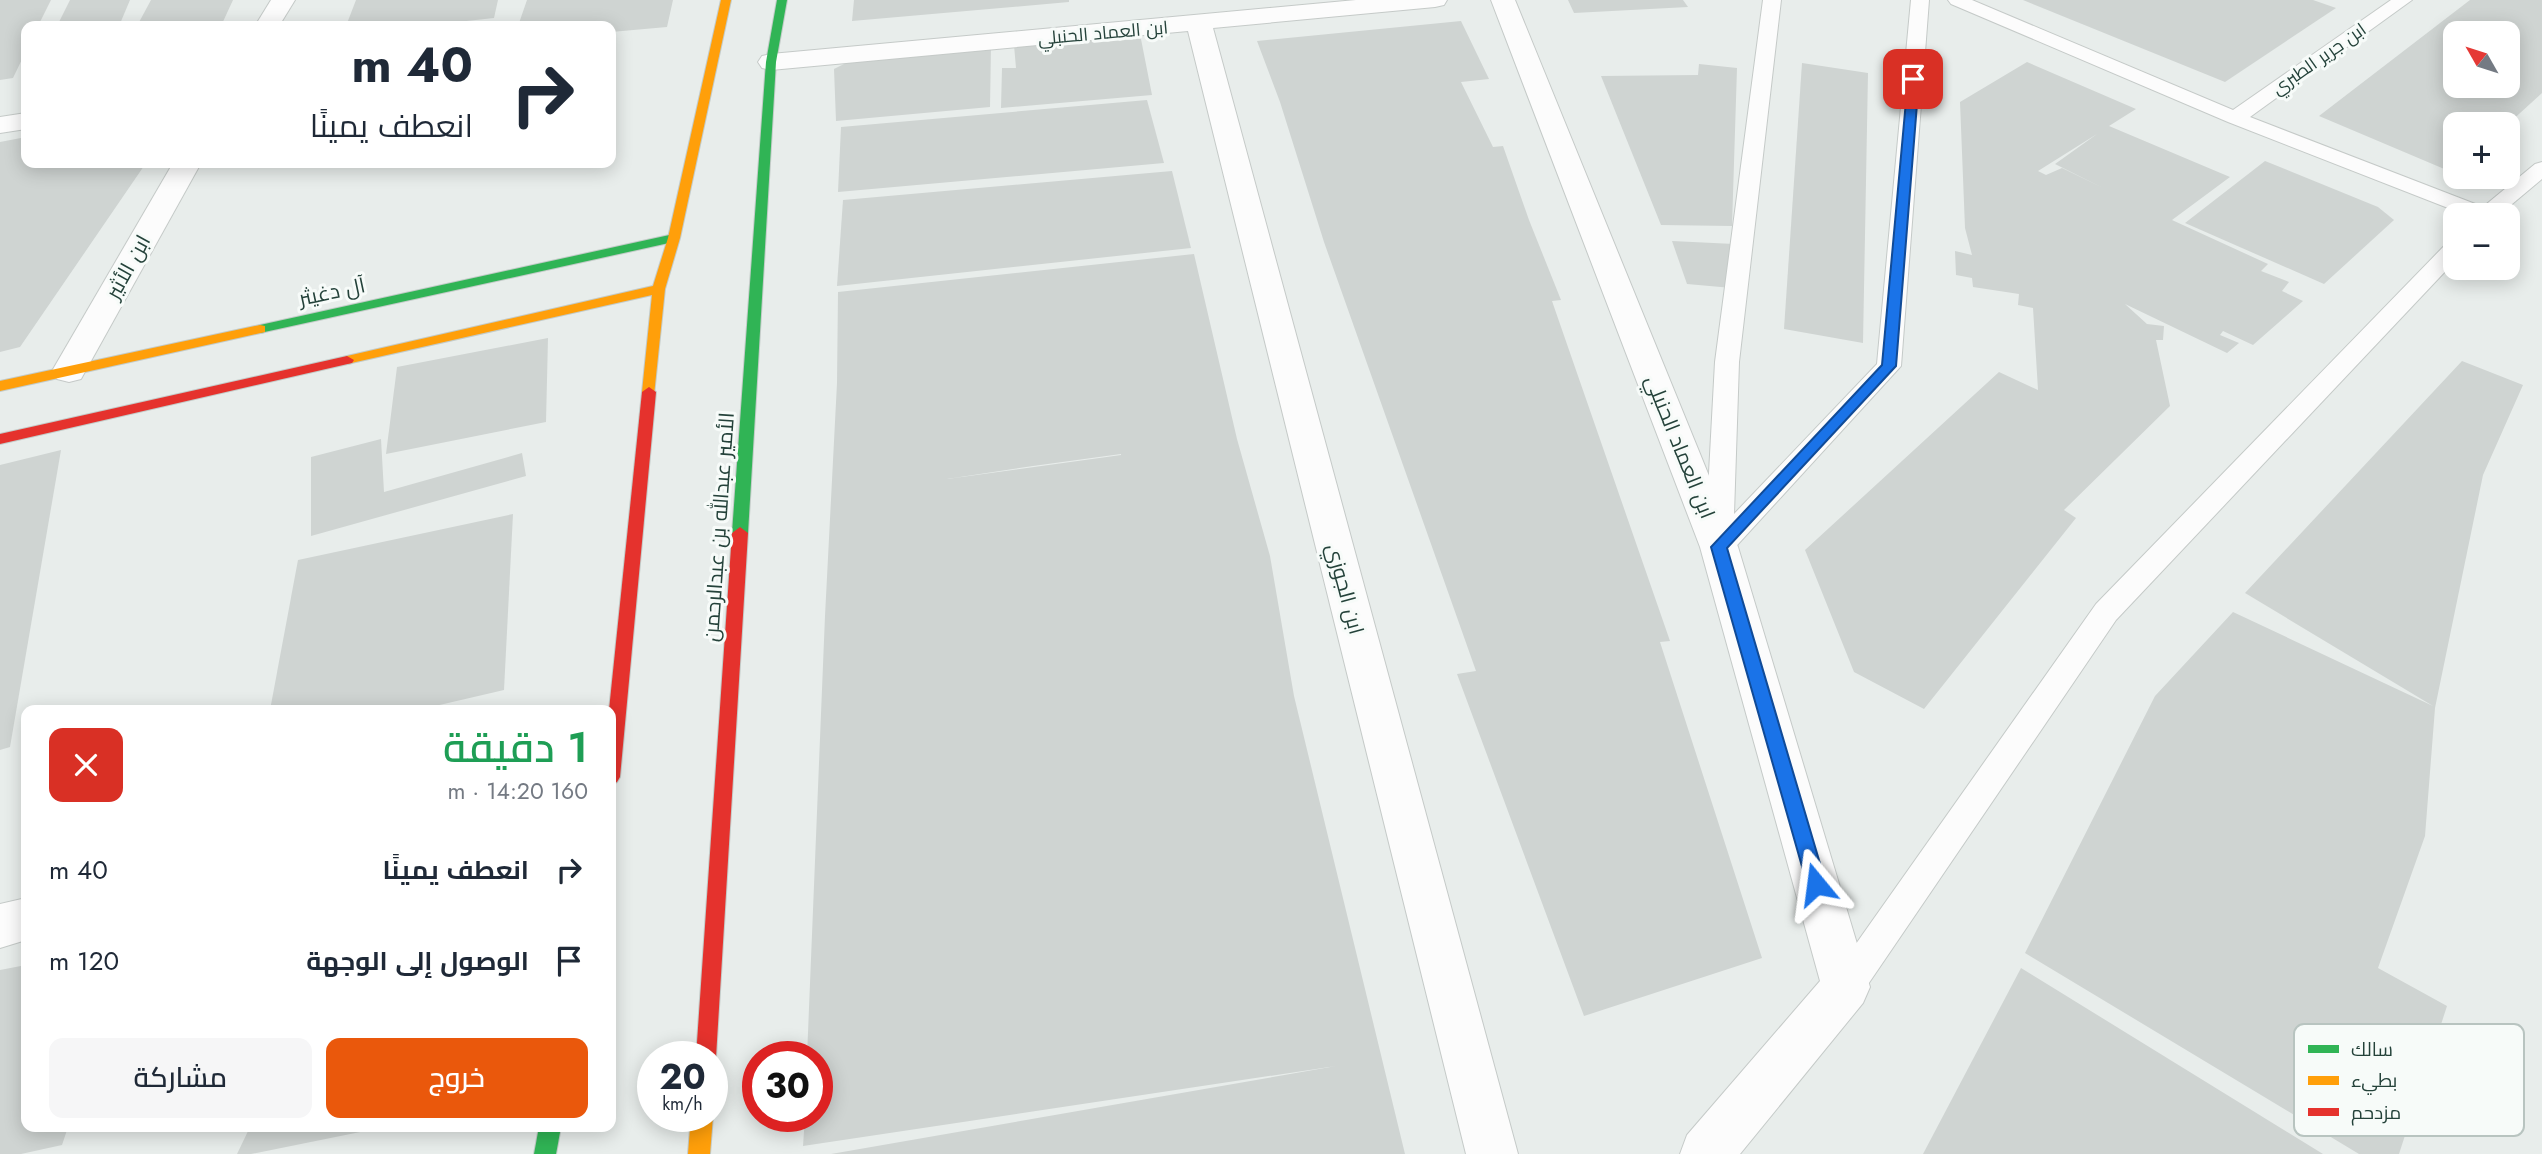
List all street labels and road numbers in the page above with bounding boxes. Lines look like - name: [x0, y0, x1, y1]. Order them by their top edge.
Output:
- street label: ابن العماد الحنبلي: [1037, 14, 1169, 53]
- street label: ابن جرير الطبري: [2266, 17, 2372, 102]
- street label: ابن الأثير: [98, 229, 158, 306]
- street label: آل دغيثر: [295, 270, 368, 314]
- street label: ابن العماد الحنبلي: [1637, 371, 1722, 524]
- street label: الأمير عبدالله بن عبدالرحمن: [696, 411, 742, 643]
- street label: ابن الجوزي: [1318, 540, 1371, 638]

